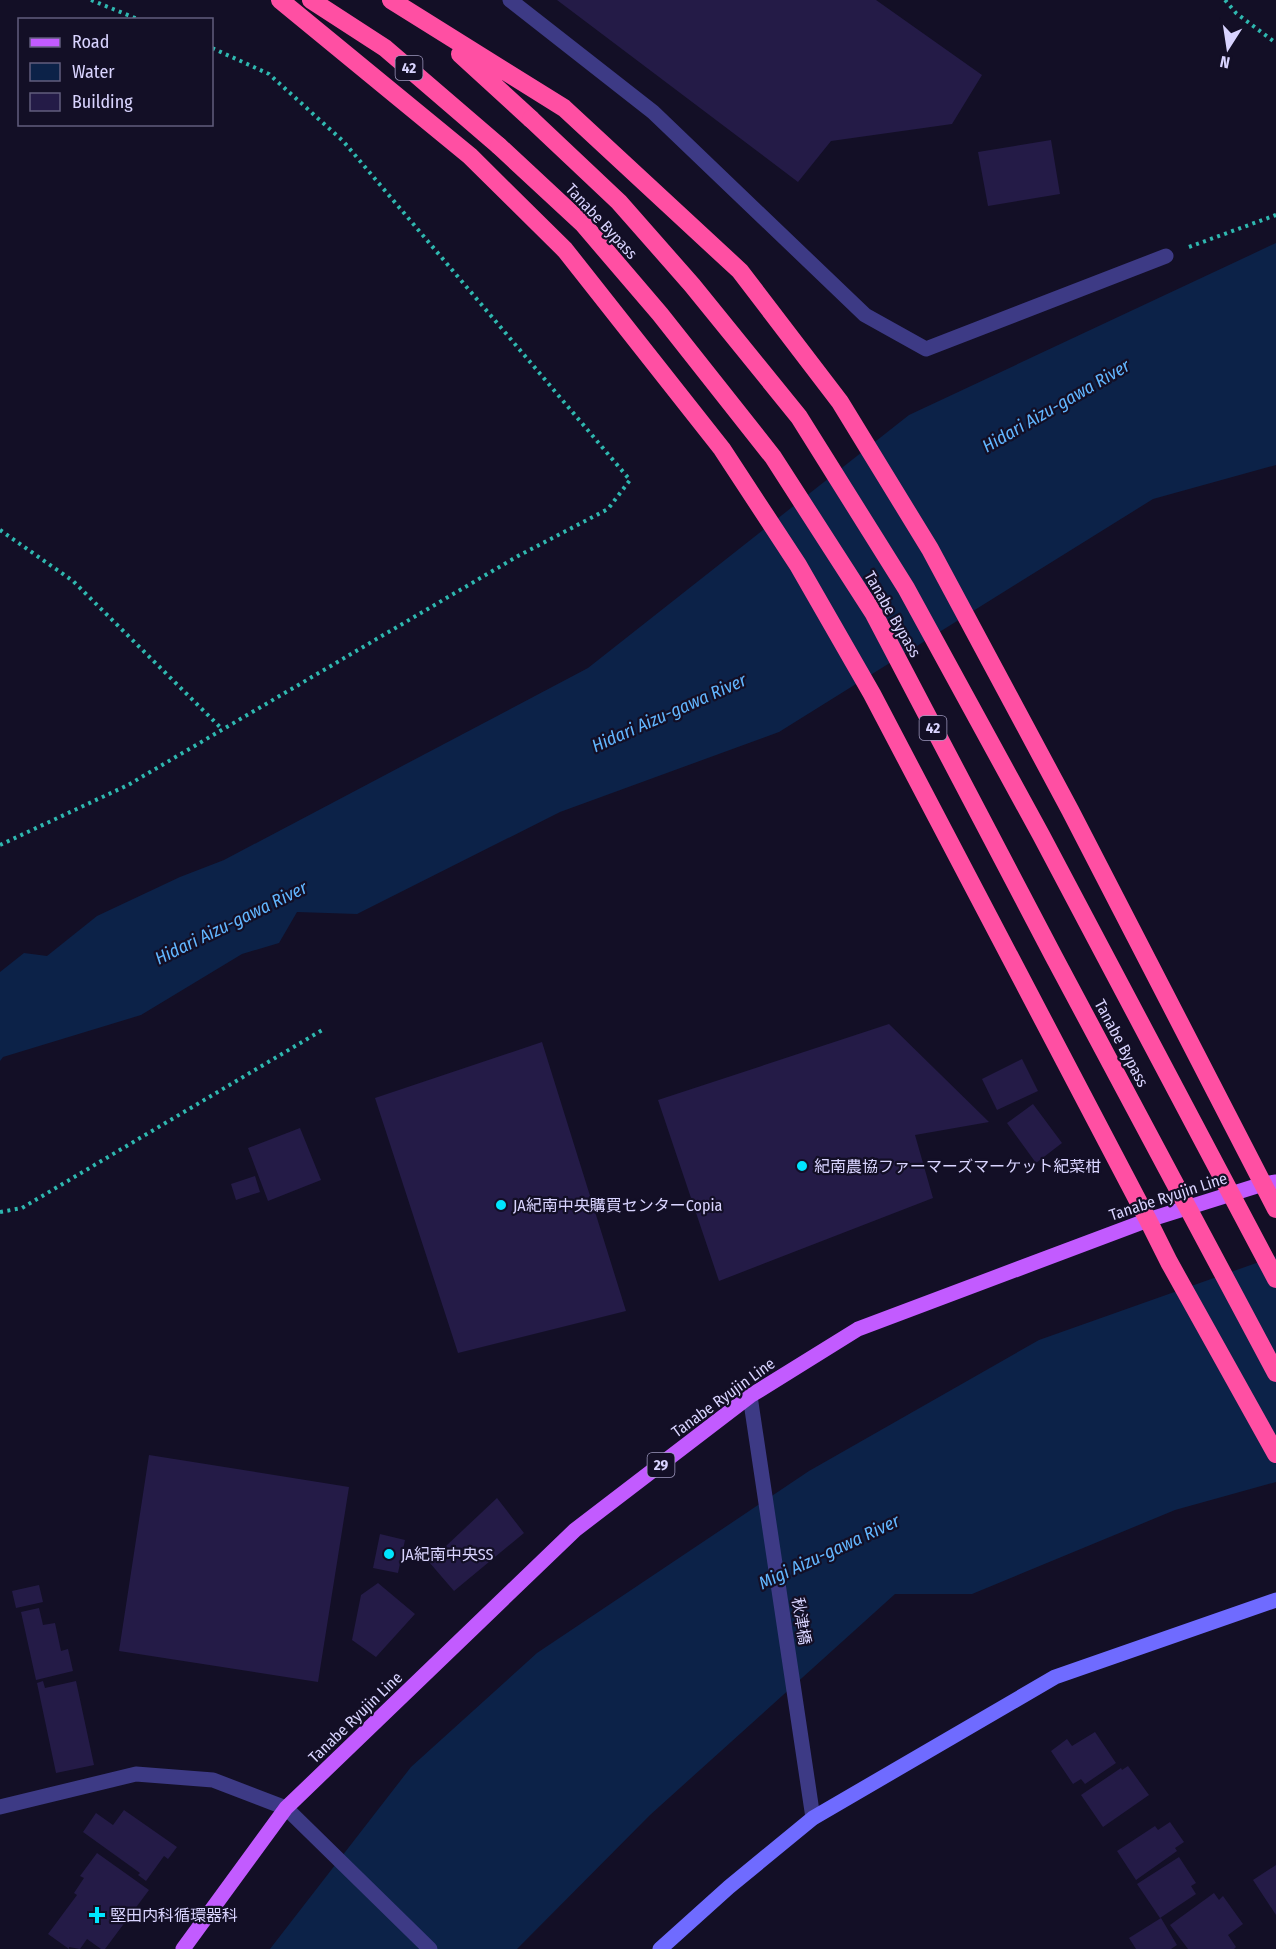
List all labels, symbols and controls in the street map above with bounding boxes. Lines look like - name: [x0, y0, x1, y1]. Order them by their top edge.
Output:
- legend: [18, 18, 213, 126]
- north arrow: [1198, 18, 1258, 78]
- text: Road: [72, 31, 109, 53]
- text: N: [1218, 52, 1232, 72]
- road number: 42: [396, 56, 422, 80]
- text: Water: [72, 61, 115, 83]
- text: Building: [72, 91, 133, 113]
- street label: Tanabe Bypass: [562, 180, 642, 263]
- water label: Hidari Aizu-gawa River: [978, 354, 1134, 457]
- street label: Tanabe Bypass: [860, 568, 925, 661]
- water label: Hidari Aizu-gawa River: [588, 669, 750, 757]
- road number: 42: [920, 716, 946, 740]
- water label: Hidari Aizu-gawa River: [151, 876, 311, 969]
- street label: Tanabe Bypass: [1091, 996, 1153, 1090]
- place label: 紀南農協ファーマーズマーケット紀菜柑: [814, 1157, 1101, 1176]
- marker: 紀南農協ファーマーズマーケット紀菜柑: [795, 1159, 809, 1173]
- street label: Tanabe Ryujin Line: [1107, 1168, 1230, 1224]
- place label: JA紀南中央購買センターCopia: [513, 1196, 723, 1215]
- marker: JA紀南中央購買センターCopia: [494, 1198, 508, 1212]
- street label: Tanabe Ryujin Line: [668, 1354, 779, 1441]
- road number: 29: [648, 1453, 674, 1477]
- water label: Migi Aizu-gawa River: [755, 1509, 904, 1594]
- place label: JA紀南中央SS: [401, 1545, 494, 1564]
- marker: JA紀南中央SS: [382, 1547, 396, 1561]
- street label: 秋津橋: [788, 1596, 815, 1646]
- street label: Tanabe Ryujin Line: [305, 1668, 406, 1767]
- marker: 堅田内科循環器科: [88, 1906, 106, 1924]
- place label: 堅田内科循環器科: [110, 1906, 238, 1925]

